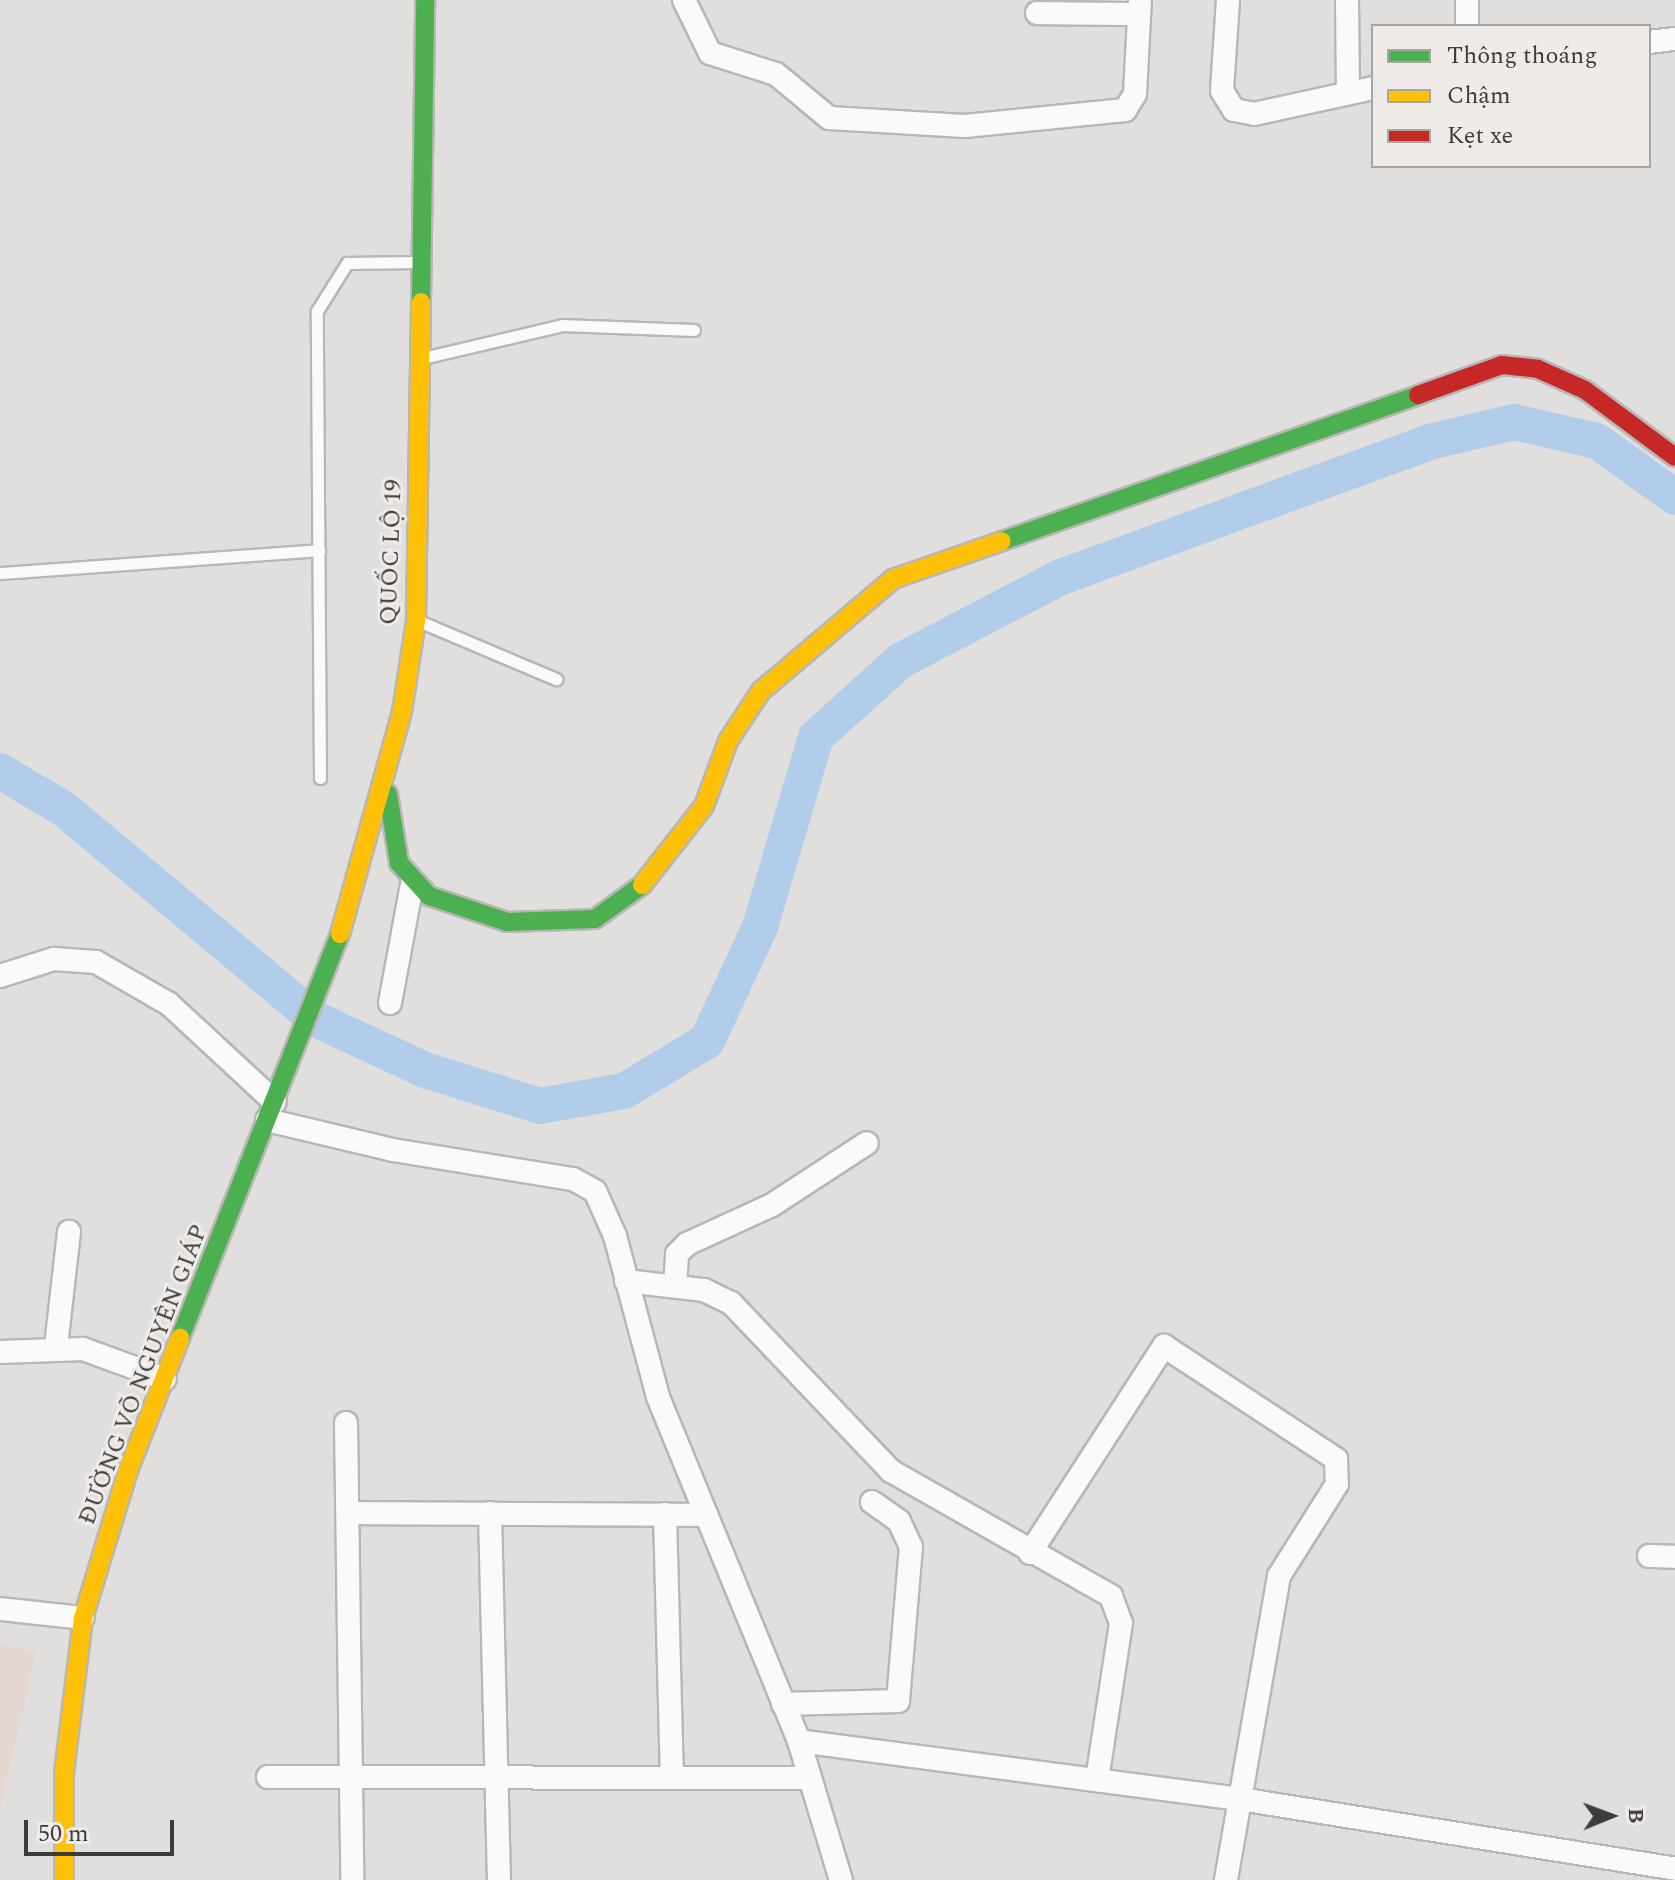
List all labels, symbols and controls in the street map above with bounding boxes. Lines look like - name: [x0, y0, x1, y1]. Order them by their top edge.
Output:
- legend: [1371, 24, 1651, 168]
- text: Thông thoáng: [1447, 38, 1597, 74]
- text: Chậm: [1447, 78, 1511, 114]
- text: Kẹt xe: [1447, 118, 1513, 154]
- street label: QUỐC LỘ 19: [375, 479, 409, 625]
- street label: ĐƯỜNG VÕ NGUYÊN GIÁP: [73, 1221, 215, 1529]
- north arrow: [1571, 1776, 1651, 1856]
- scale bar: [28, 1804, 178, 1854]
- text: B: [1619, 1808, 1652, 1824]
- text: 50 m: [38, 1816, 89, 1852]

